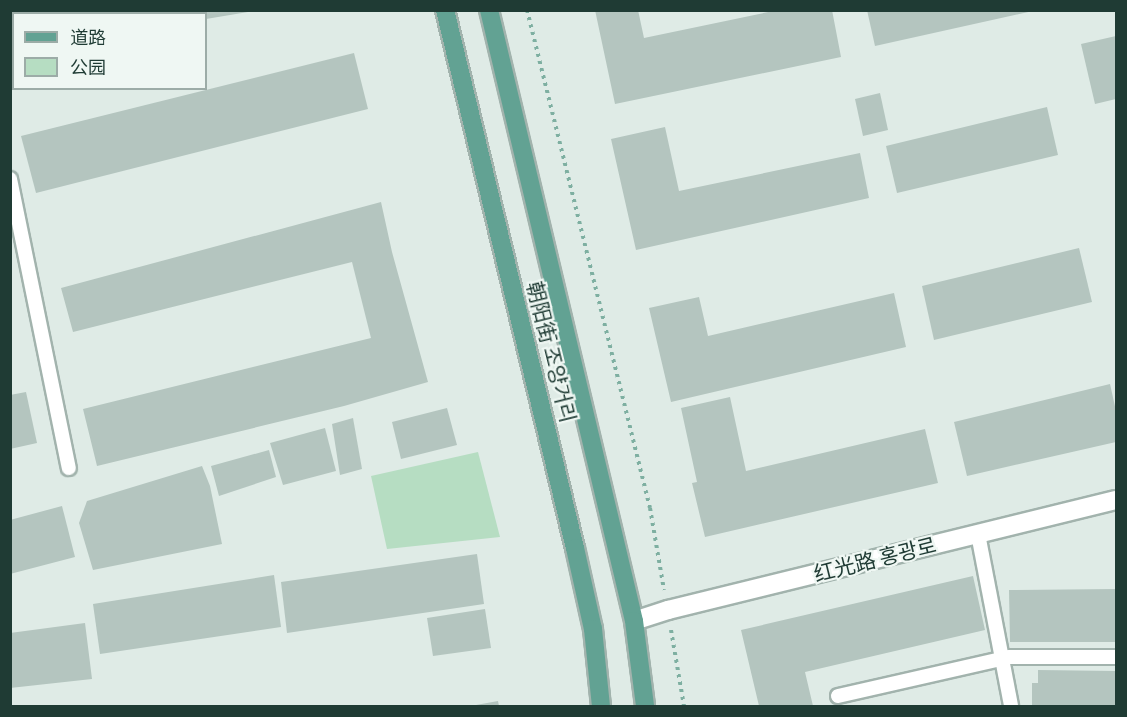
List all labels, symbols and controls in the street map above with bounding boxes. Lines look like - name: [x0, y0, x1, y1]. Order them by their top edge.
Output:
- legend: [12, 12, 207, 90]
- text: 道路: [70, 26, 106, 51]
- text: 公园: [70, 56, 106, 81]
- street label: 朝阳街 조양거리: [521, 279, 581, 425]
- street label: 红光路 홍광로: [811, 533, 939, 587]

